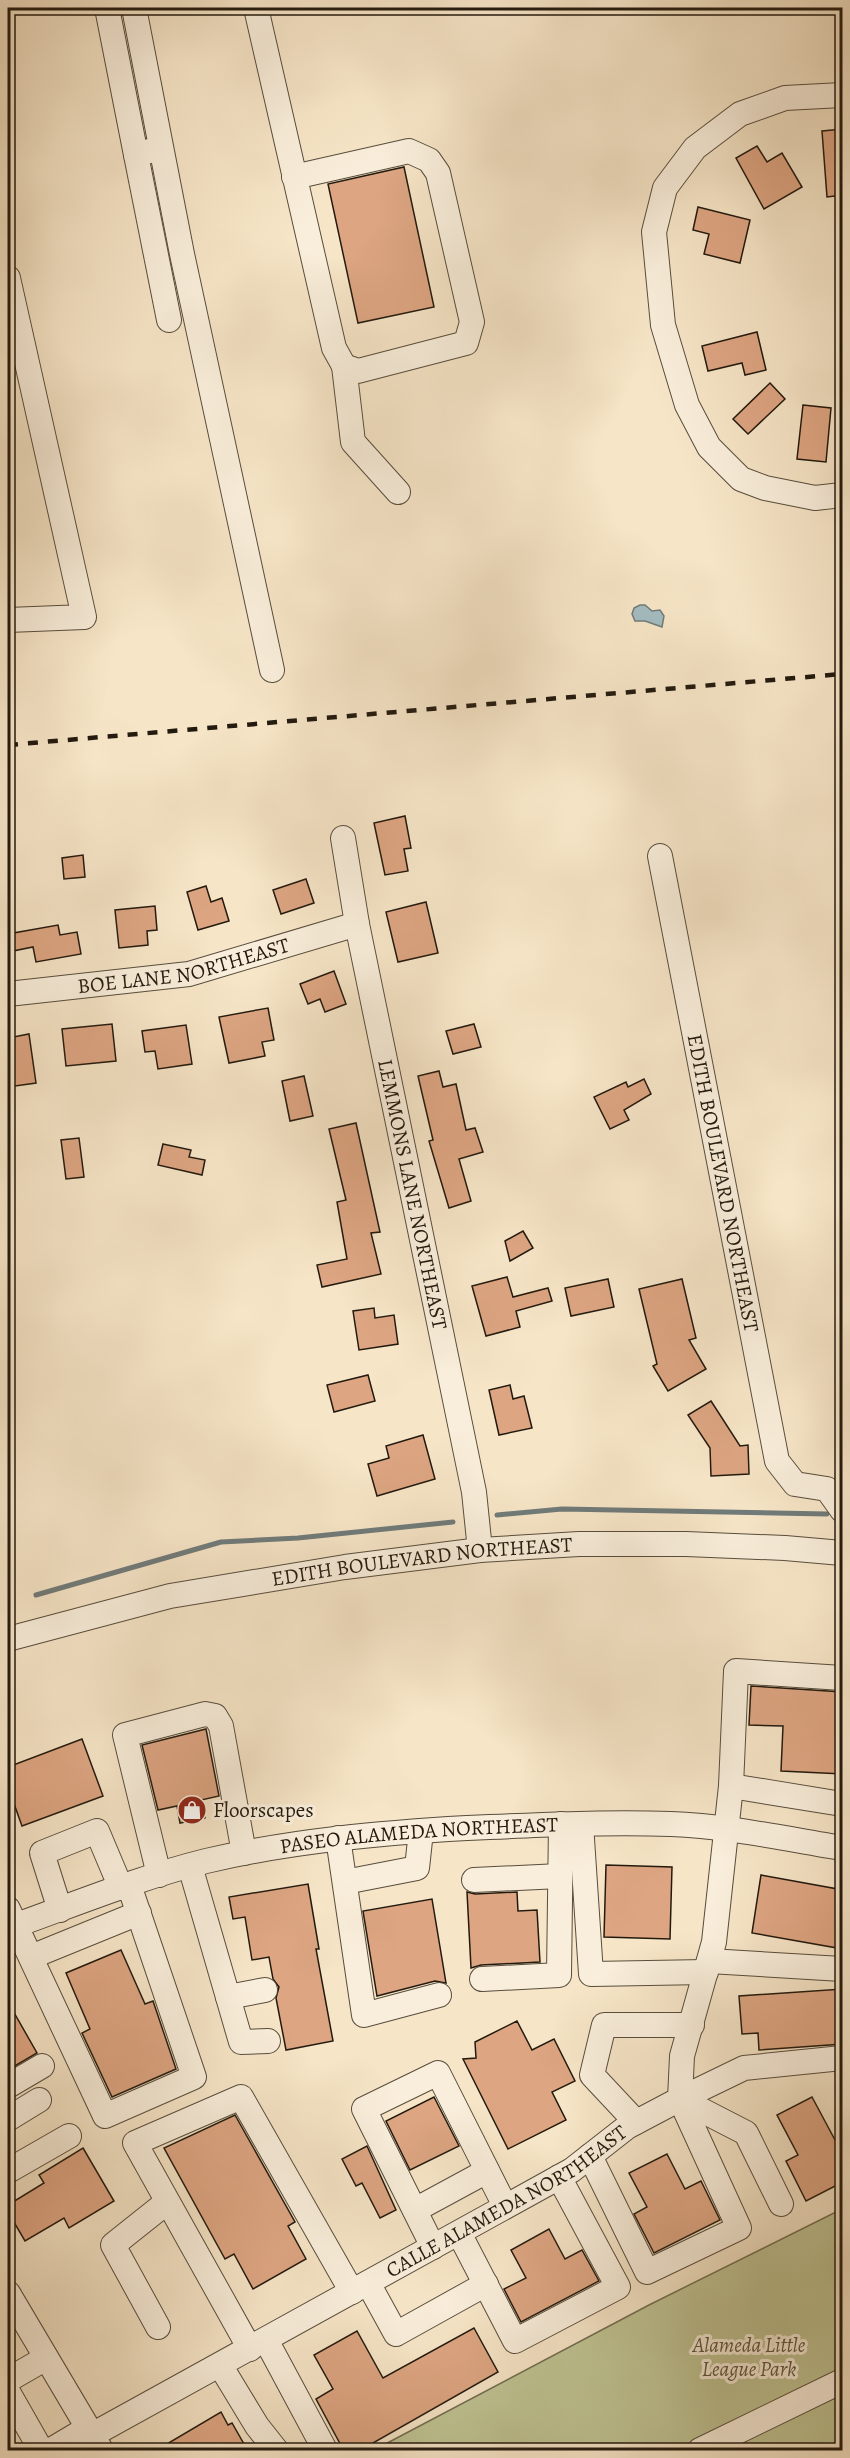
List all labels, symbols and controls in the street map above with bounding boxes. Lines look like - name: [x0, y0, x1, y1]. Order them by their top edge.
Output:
- street label: BOE LANE NORTHEAST: [76, 931, 293, 1000]
- street label: EDITH BOULEVARD NORTHEAST: [681, 1032, 766, 1335]
- street label: LEMMONS LANE NORTHEAST: [371, 1057, 454, 1332]
- street label: EDITH BOULEVARD NORTHEAST: [269, 1530, 574, 1593]
- shop icon: Floorscapes: [176, 1794, 208, 1826]
- place label: Floorscapes: [213, 1796, 314, 1824]
- street label: PASEO ALAMEDA NORTHEAST: [278, 1810, 559, 1860]
- street label: CALLE ALAMEDA NORTHEAST: [381, 2118, 633, 2284]
- park label: Alameda Little League Park: [692, 2331, 806, 2383]

